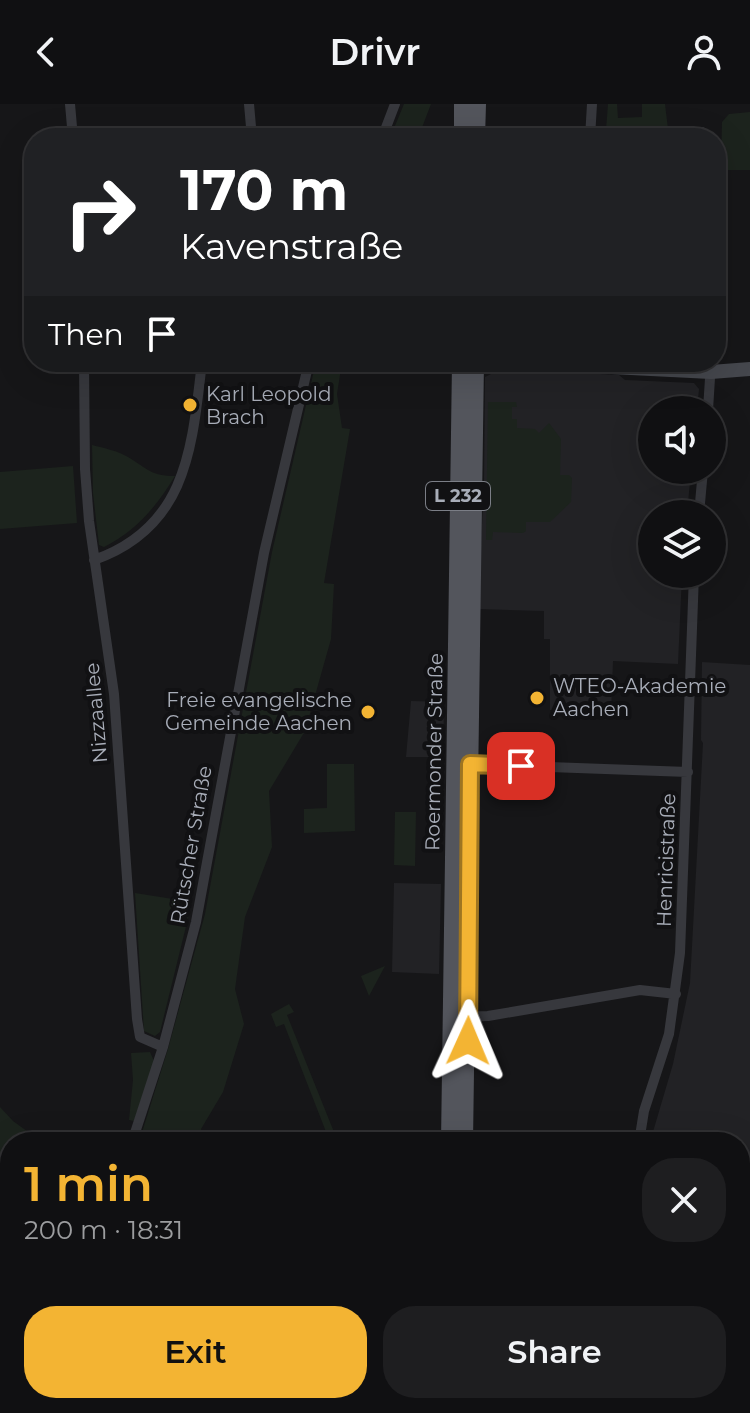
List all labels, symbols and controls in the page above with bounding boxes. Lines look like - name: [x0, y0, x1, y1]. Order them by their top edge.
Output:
- icon: back: [24, 30, 68, 74]
- text: Drivr: [329, 30, 421, 74]
- icon: person: [682, 30, 726, 74]
- text: 170 m: [180, 156, 348, 224]
- icon: right: [48, 160, 152, 264]
- text: Kavenstraße: [180, 224, 403, 268]
- icon: arrive: [140, 312, 184, 356]
- text: Then: [48, 316, 124, 353]
- place label: Karl Leopold Brach: [206, 382, 332, 429]
- marker: Karl Leopold Brach: [181, 396, 199, 414]
- map controls: [638, 396, 726, 588]
- button: sound: [638, 396, 726, 484]
- road number: L 232: [426, 482, 490, 510]
- button: layers: [638, 500, 726, 588]
- street label: Roermonder Straße: [420, 653, 448, 851]
- street label: Nizzaallee: [80, 662, 112, 764]
- place label: WTEO-Akademie Aachen: [553, 674, 726, 721]
- place label: Freie evangelische Gemeinde Aachen: [165, 688, 352, 735]
- marker: WTEO-Akademie Aachen: [528, 689, 546, 707]
- marker: Freie evangelische Gemeinde Aachen: [359, 703, 377, 721]
- pin: [487, 732, 555, 800]
- icon: arrive: [499, 744, 543, 788]
- street label: Rütscher Straße: [165, 764, 217, 926]
- street label: Henricistraße: [652, 793, 680, 927]
- position arrow: [426, 999, 510, 1083]
- text: 1 min: [24, 1155, 153, 1213]
- button: close: [642, 1158, 726, 1242]
- text: 200 m · 18:31: [24, 1214, 183, 1246]
- button: Exit: [24, 1306, 367, 1398]
- button: Share: [383, 1306, 726, 1398]

